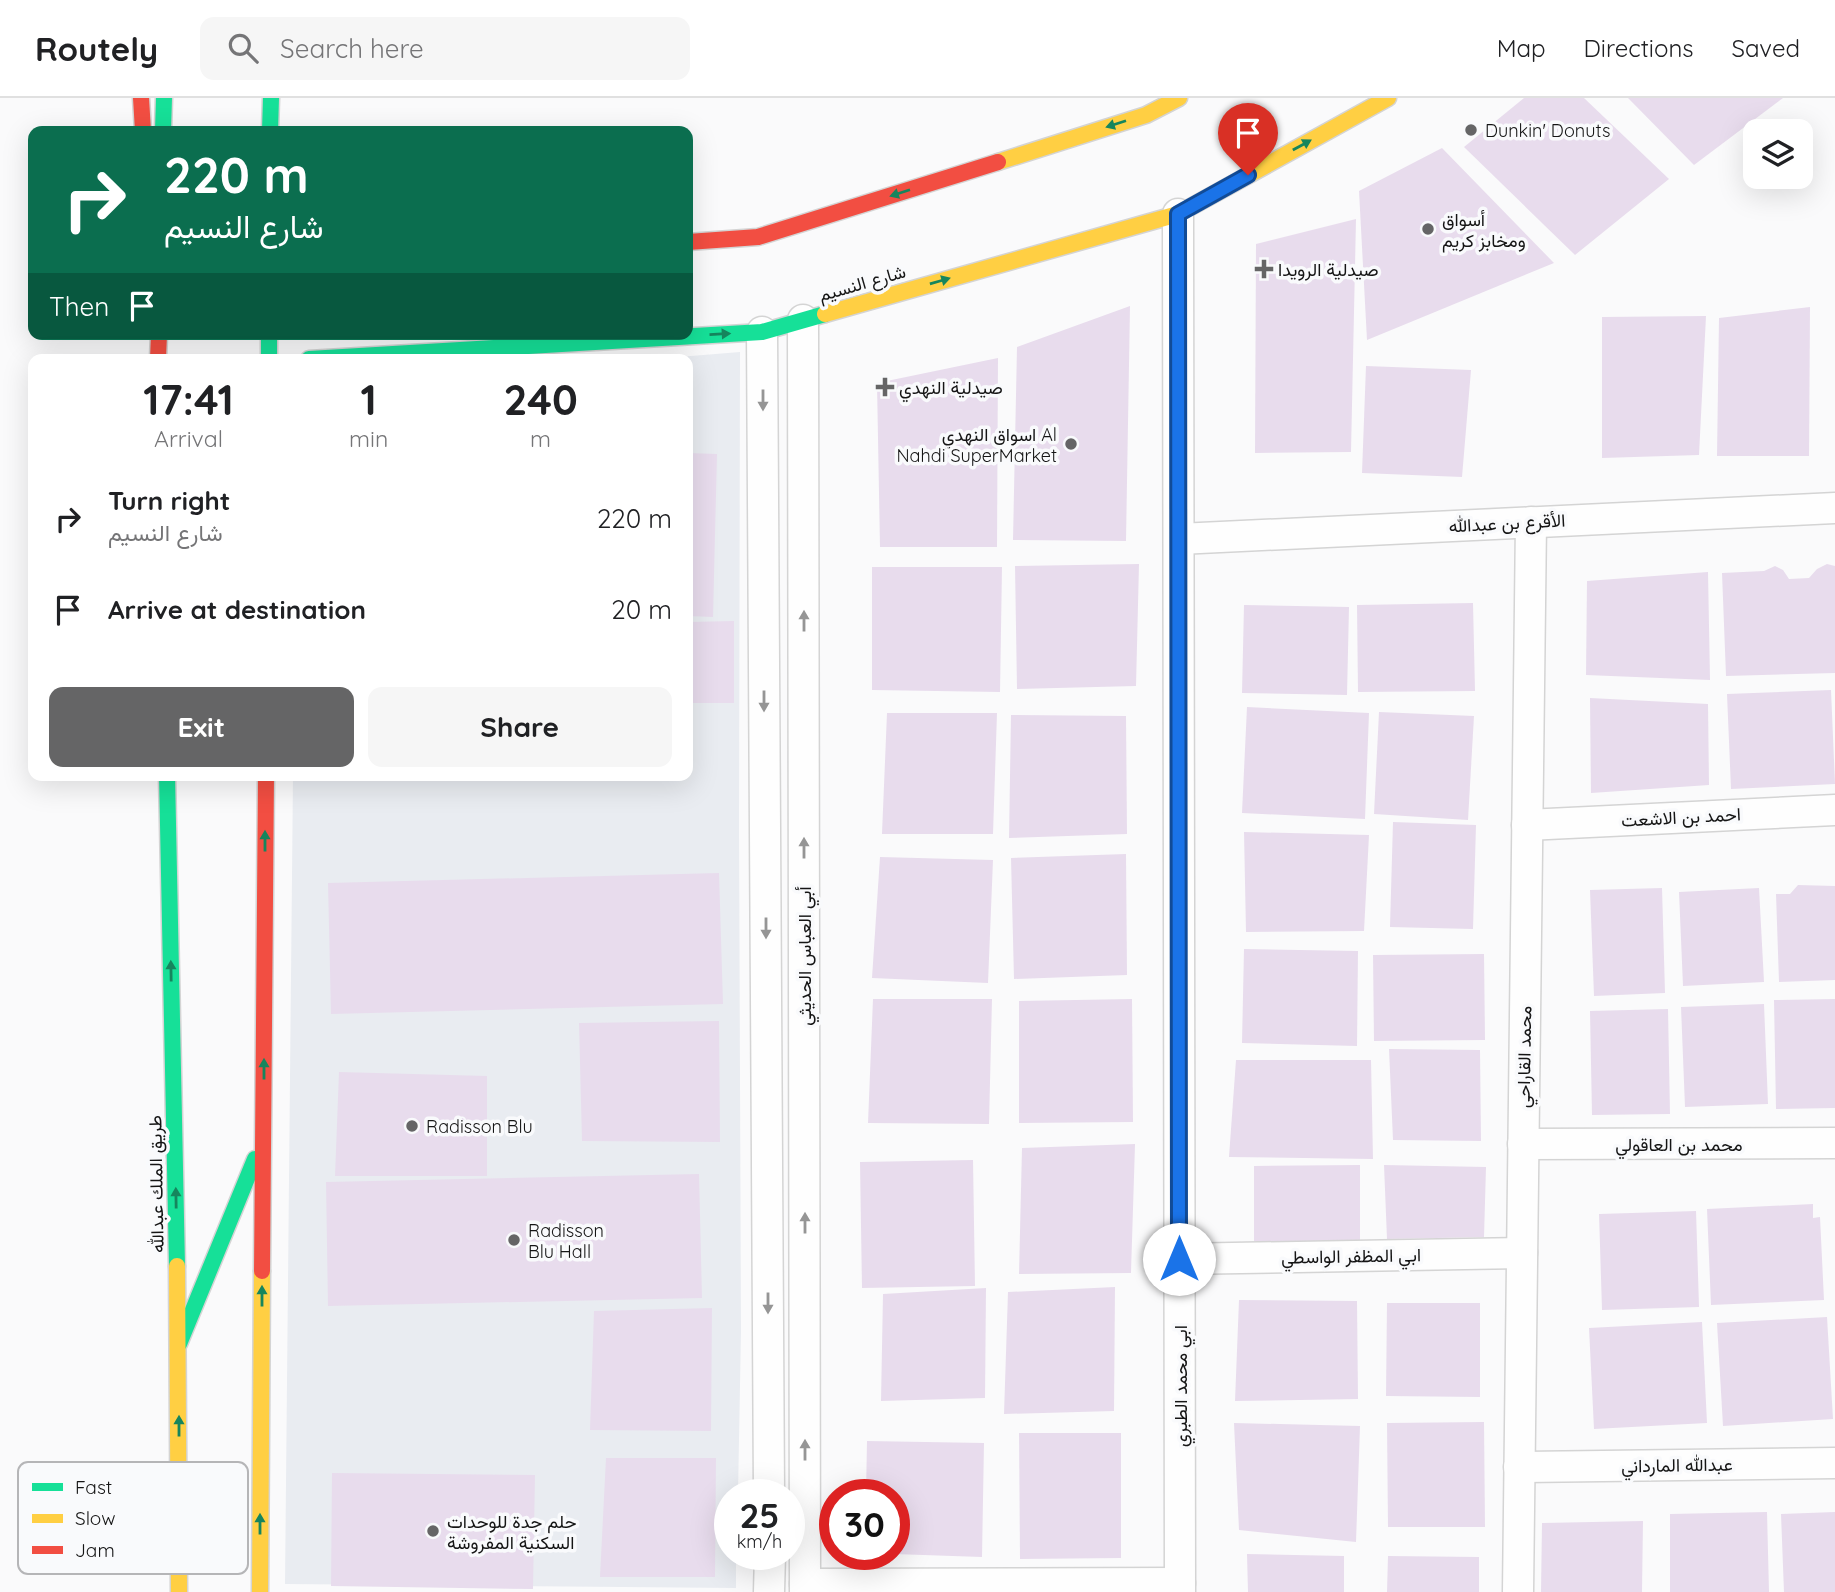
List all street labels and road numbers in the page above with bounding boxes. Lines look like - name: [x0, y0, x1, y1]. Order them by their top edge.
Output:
- street label: شارع النسيم: [816, 260, 909, 307]
- street label: الأقرع بن عبدالله: [1448, 508, 1566, 539]
- street label: احمد بن الاشعت: [1621, 802, 1741, 832]
- street label: أبي العباس الحديثي: [793, 886, 820, 1026]
- street label: محمد القاراحي: [1512, 1006, 1540, 1109]
- street label: طريق الملك عبدالله: [143, 1115, 169, 1253]
- street label: محمد بن العاقولي: [1615, 1133, 1743, 1160]
- street label: ابي المظفر الواسطي: [1281, 1243, 1421, 1273]
- street label: ابي محمد الطبري: [1169, 1325, 1196, 1447]
- street label: عبدالله المارداني: [1621, 1453, 1733, 1481]

